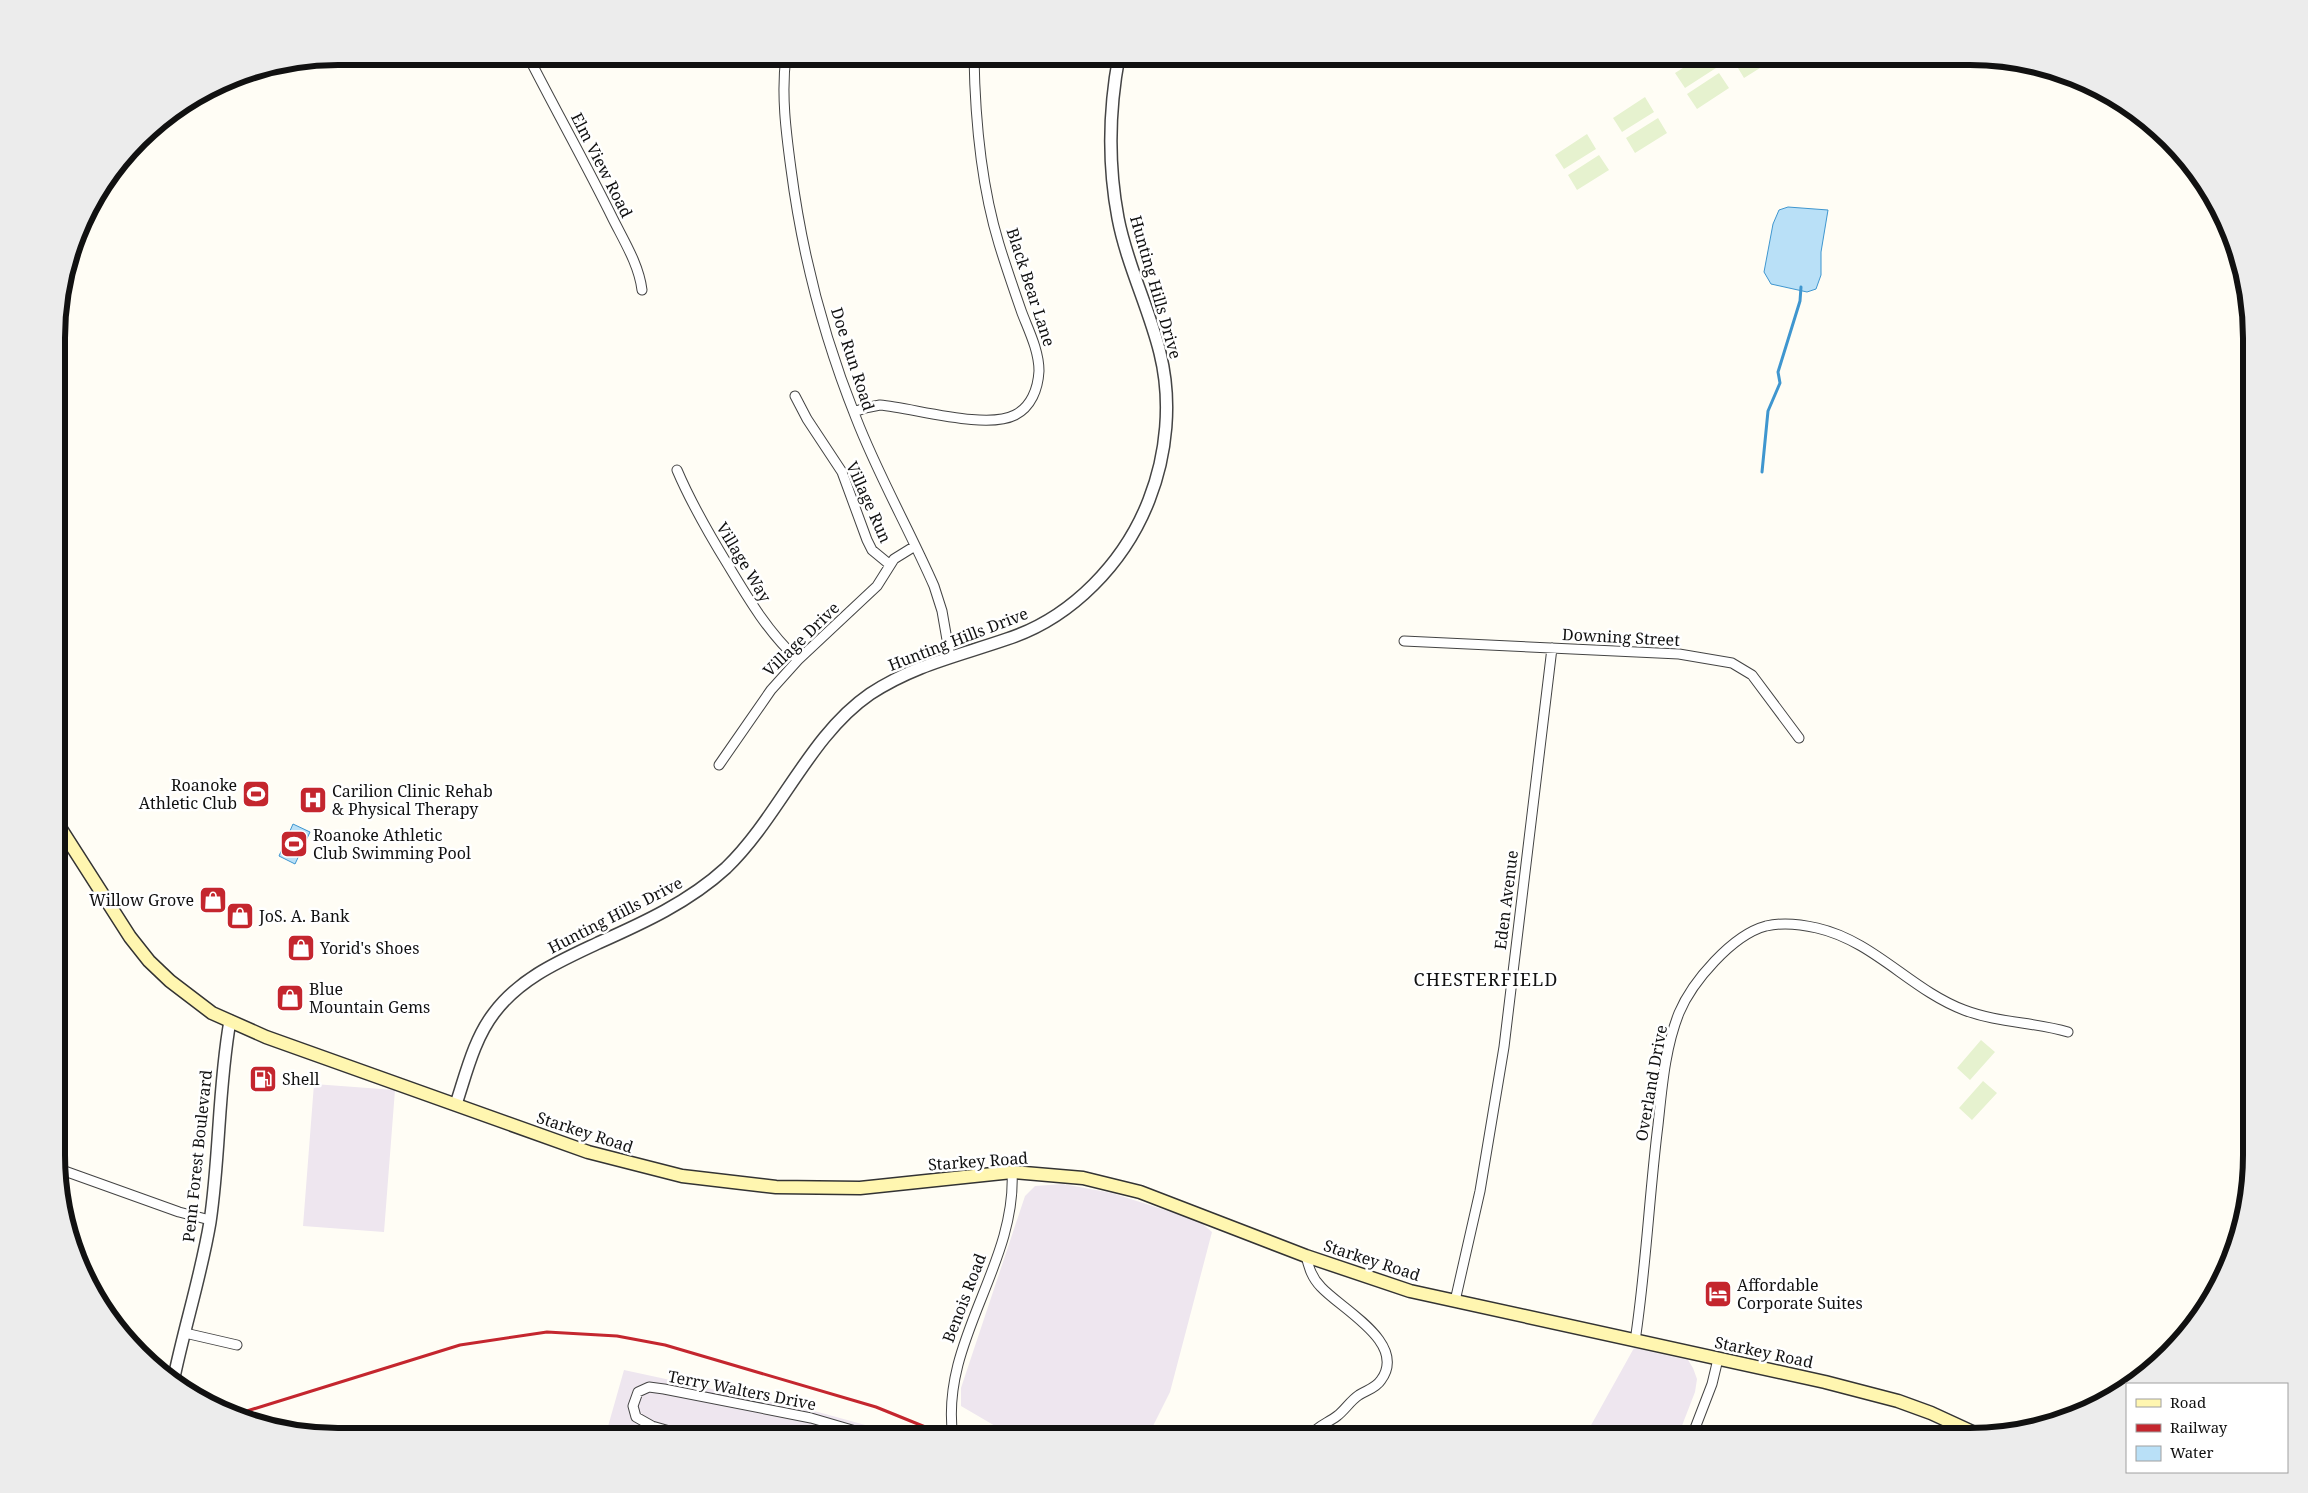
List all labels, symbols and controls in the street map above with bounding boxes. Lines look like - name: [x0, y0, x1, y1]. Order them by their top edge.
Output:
- street label: Elm View Road: [566, 109, 638, 221]
- street label: Hunting Hills Drive: [1125, 213, 1187, 361]
- street label: Black Bear Lane: [1001, 225, 1061, 349]
- street label: Doe Run Road: [826, 305, 880, 414]
- street label: Village Run: [841, 458, 897, 546]
- street label: Village Way: [712, 518, 777, 607]
- street label: Village Drive: [758, 597, 844, 681]
- street label: Hunting Hills Drive: [885, 602, 1031, 676]
- street label: Downing Street: [1562, 623, 1681, 651]
- place label: Roanoke Athletic Club: [139, 774, 237, 814]
- sports icon: Roanoke Athletic Club: [241, 779, 271, 809]
- place label: Carilion Clinic Rehab & Physical Therapy: [332, 780, 493, 820]
- hospital icon: Carilion Clinic Rehab & Physical Therapy: [298, 785, 328, 815]
- place label: Roanoke Athletic Club Swimming Pool: [313, 824, 471, 864]
- sports icon: Roanoke Athletic Club Swimming Pool: [279, 829, 309, 859]
- street label: Eden Avenue: [1489, 849, 1523, 951]
- street label: Hunting Hills Drive: [544, 872, 686, 958]
- shop icon: Willow Grove: [198, 885, 228, 915]
- place label: Willow Grove: [89, 889, 194, 911]
- shop icon: JoS. A. Bank: [225, 901, 255, 931]
- place label: JoS. A. Bank: [258, 905, 350, 927]
- shop icon: Yorid's Shoes: [286, 933, 316, 963]
- place label: Yorid's Shoes: [319, 937, 419, 959]
- district label: CHESTERFIELD: [1414, 967, 1558, 991]
- place label: Blue Mountain Gems: [309, 978, 430, 1018]
- shop icon: Blue Mountain Gems: [275, 983, 305, 1013]
- street label: Overland Drive: [1630, 1023, 1672, 1143]
- fuel station icon: Shell: [248, 1064, 278, 1094]
- place label: Shell: [282, 1068, 319, 1090]
- street label: Penn Forest Boulevard: [177, 1069, 217, 1243]
- street label: Starkey Road: [534, 1106, 636, 1158]
- street label: Starkey Road: [927, 1147, 1029, 1175]
- street label: Starkey Road: [1321, 1234, 1423, 1286]
- street label: Benois Road: [937, 1250, 991, 1346]
- place label: Affordable Corporate Suites: [1737, 1274, 1863, 1314]
- hotel icon: Affordable Corporate Suites: [1703, 1279, 1733, 1309]
- street label: Starkey Road: [1713, 1331, 1815, 1373]
- street label: Terry Walters Drive: [666, 1365, 818, 1415]
- legend: [2126, 1383, 2288, 1473]
- text: Road: [2170, 1392, 2206, 1412]
- text: Railway: [2170, 1417, 2228, 1437]
- text: Water: [2170, 1442, 2213, 1462]

